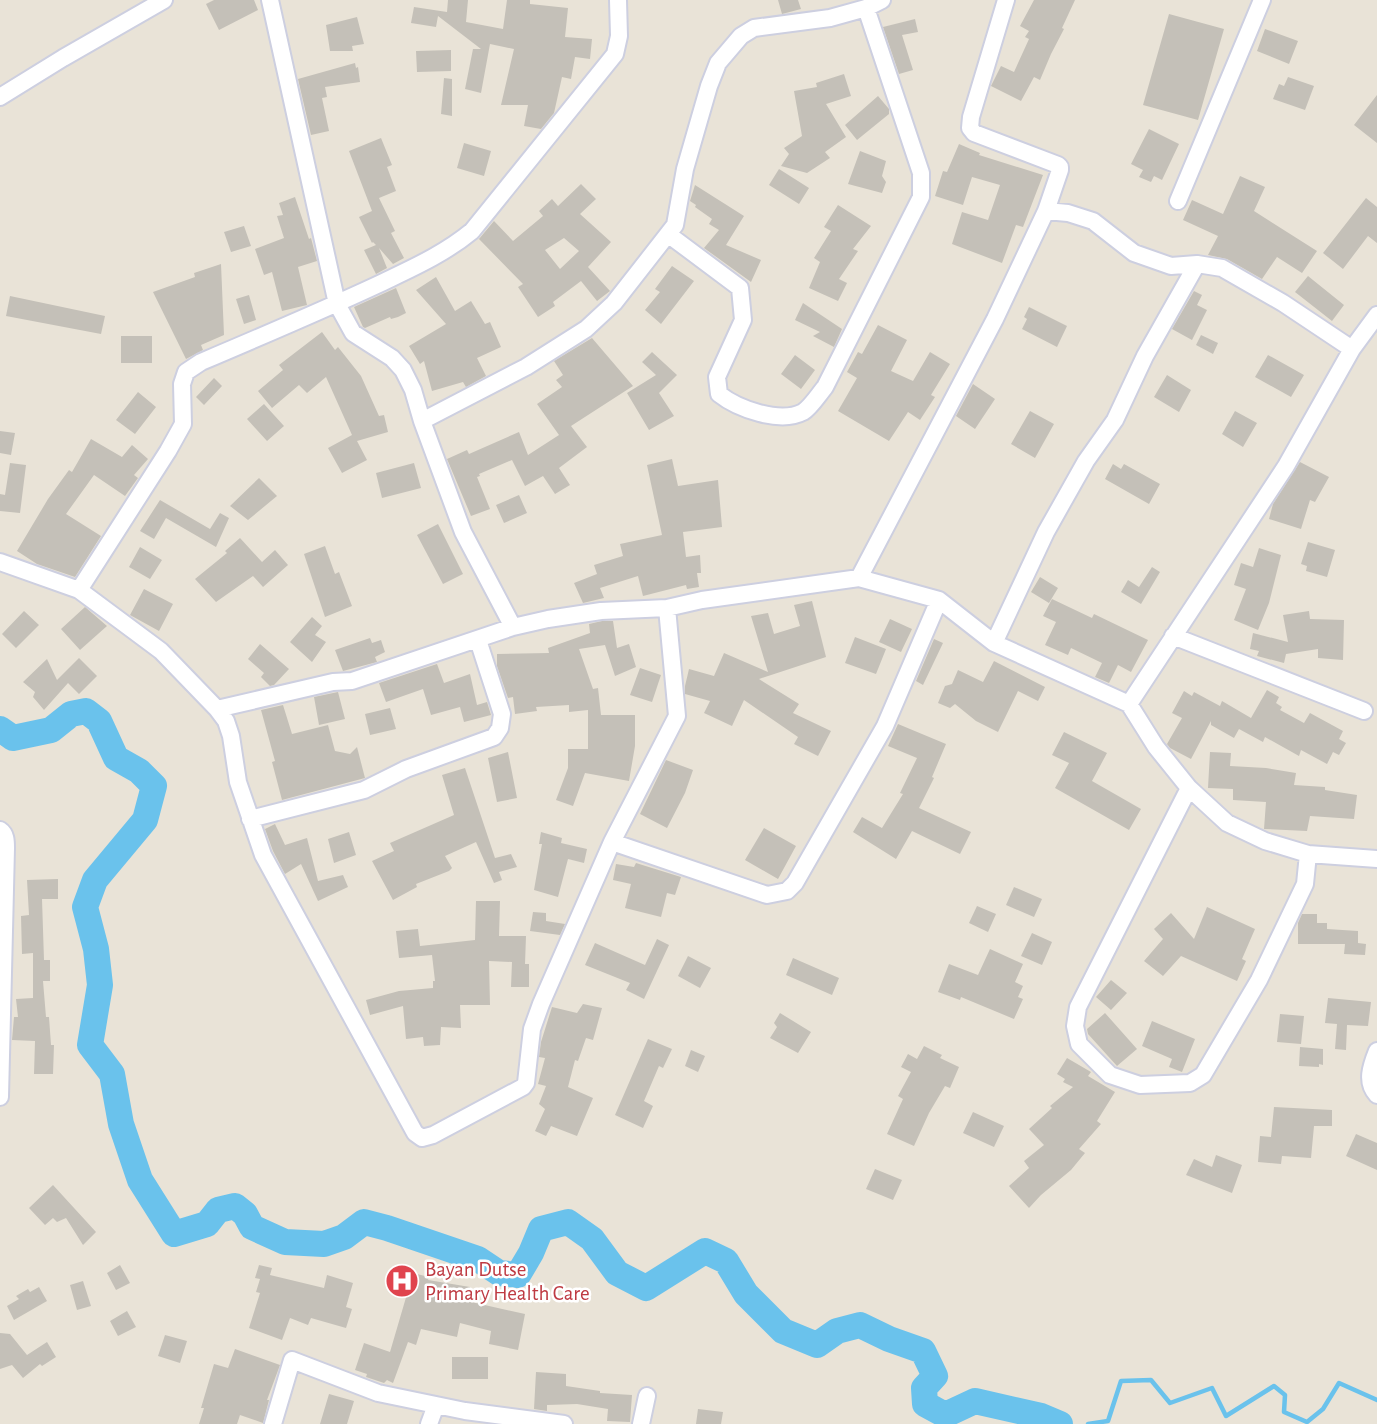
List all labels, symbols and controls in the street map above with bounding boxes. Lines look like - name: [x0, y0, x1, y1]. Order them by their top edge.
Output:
- place label: Bayan Dutse Primary Health Care: [425, 1259, 590, 1304]
- hospital icon: Bayan Dutse Primary Health Care: [384, 1263, 420, 1299]

